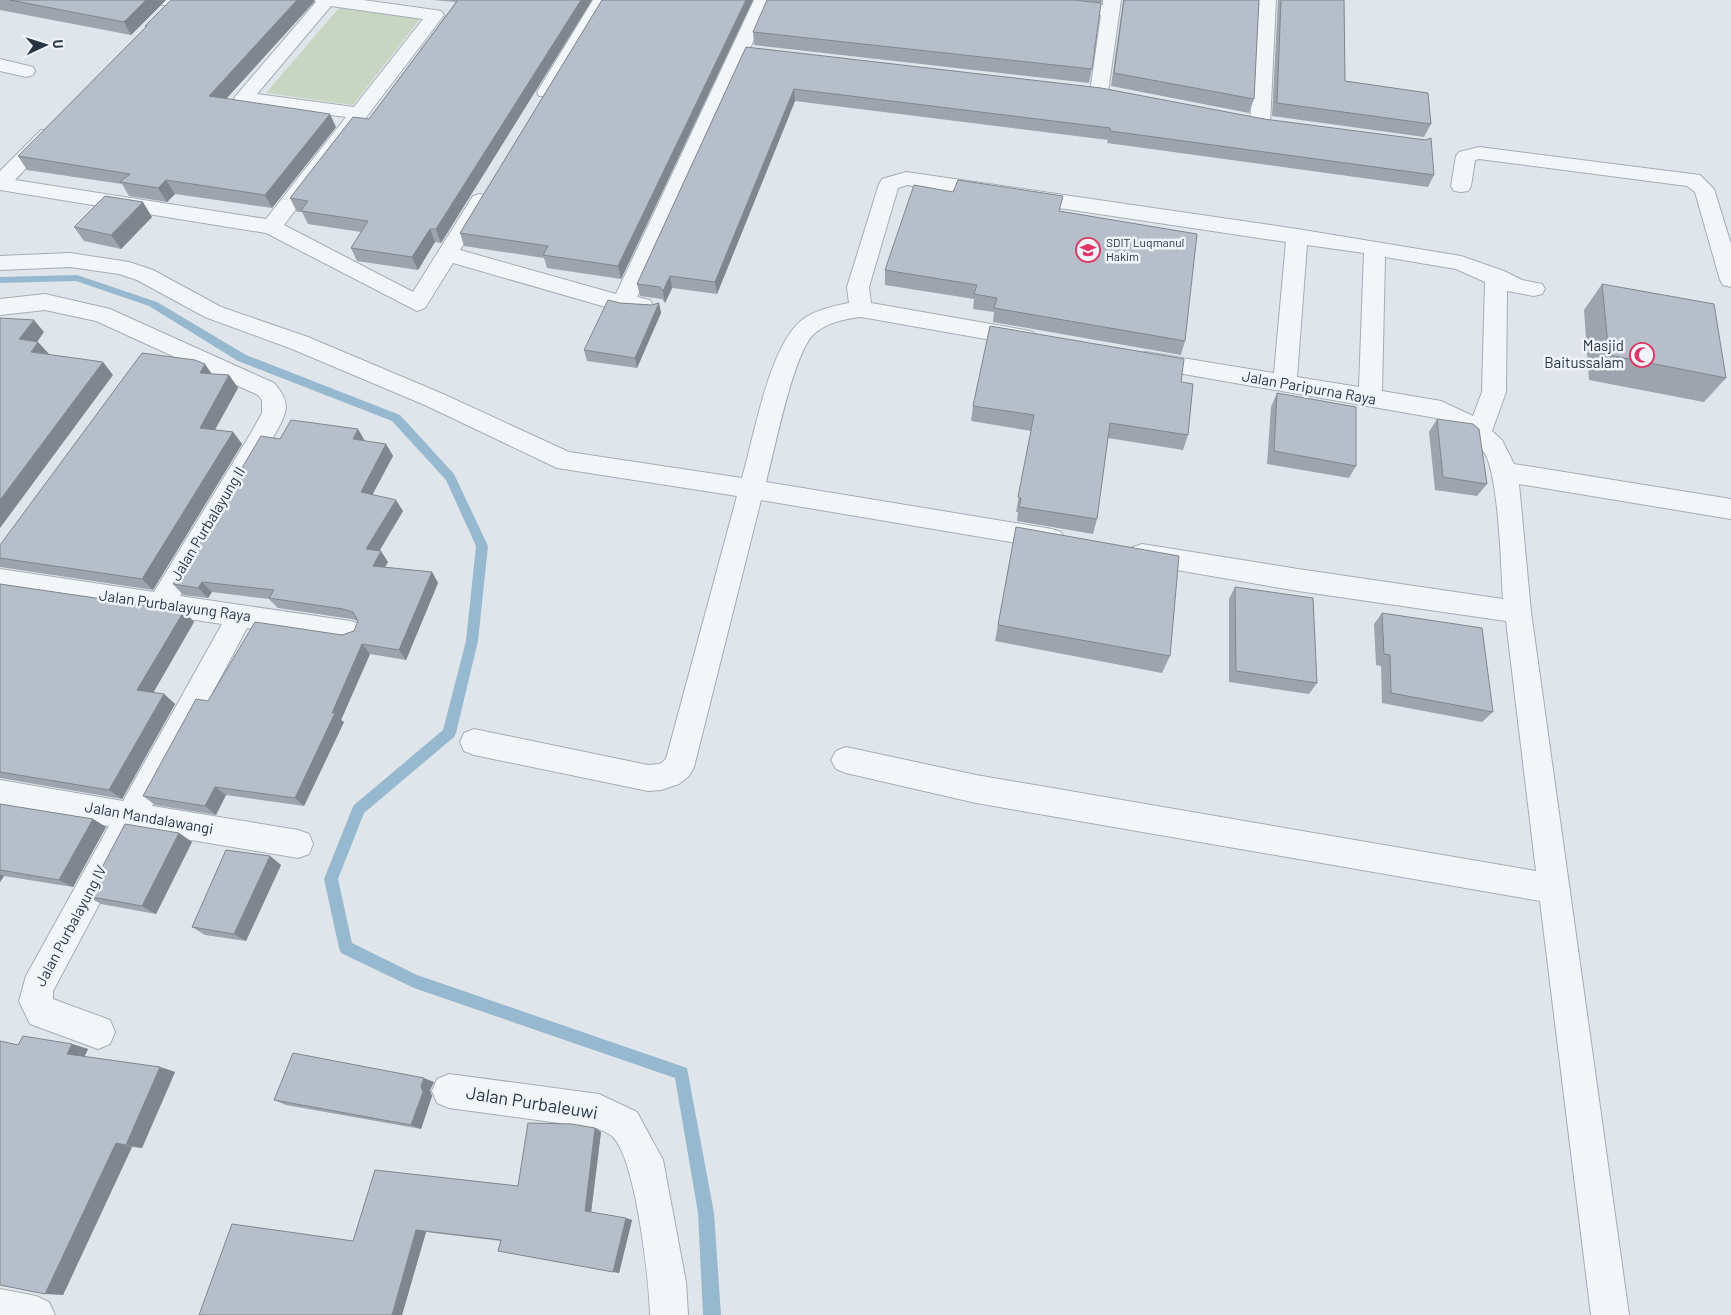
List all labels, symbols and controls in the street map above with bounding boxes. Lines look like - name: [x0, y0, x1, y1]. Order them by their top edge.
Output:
- north arrow: [20, 20, 70, 70]
- text: U: [50, 39, 67, 49]
- place label: SDIT Luqmanul Hakim: [1106, 235, 1184, 263]
- school or university icon: SDIT Luqmanul Hakim: [1075, 237, 1101, 263]
- place label: Masjid Baitussalam: [1544, 336, 1624, 371]
- mosque icon: Masjid Baitussalam: [1629, 342, 1655, 368]
- street label: Jalan Paripurna Raya: [1241, 366, 1378, 408]
- street label: Jalan Purbalayung II: [166, 463, 248, 584]
- street label: Jalan Purbalayung Raya: [98, 585, 252, 625]
- street label: Jalan Mandalawangi: [84, 797, 215, 837]
- street label: Jalan Purbalayung IV: [31, 862, 110, 989]
- street label: Jalan Purbaleuwi: [465, 1081, 600, 1123]

